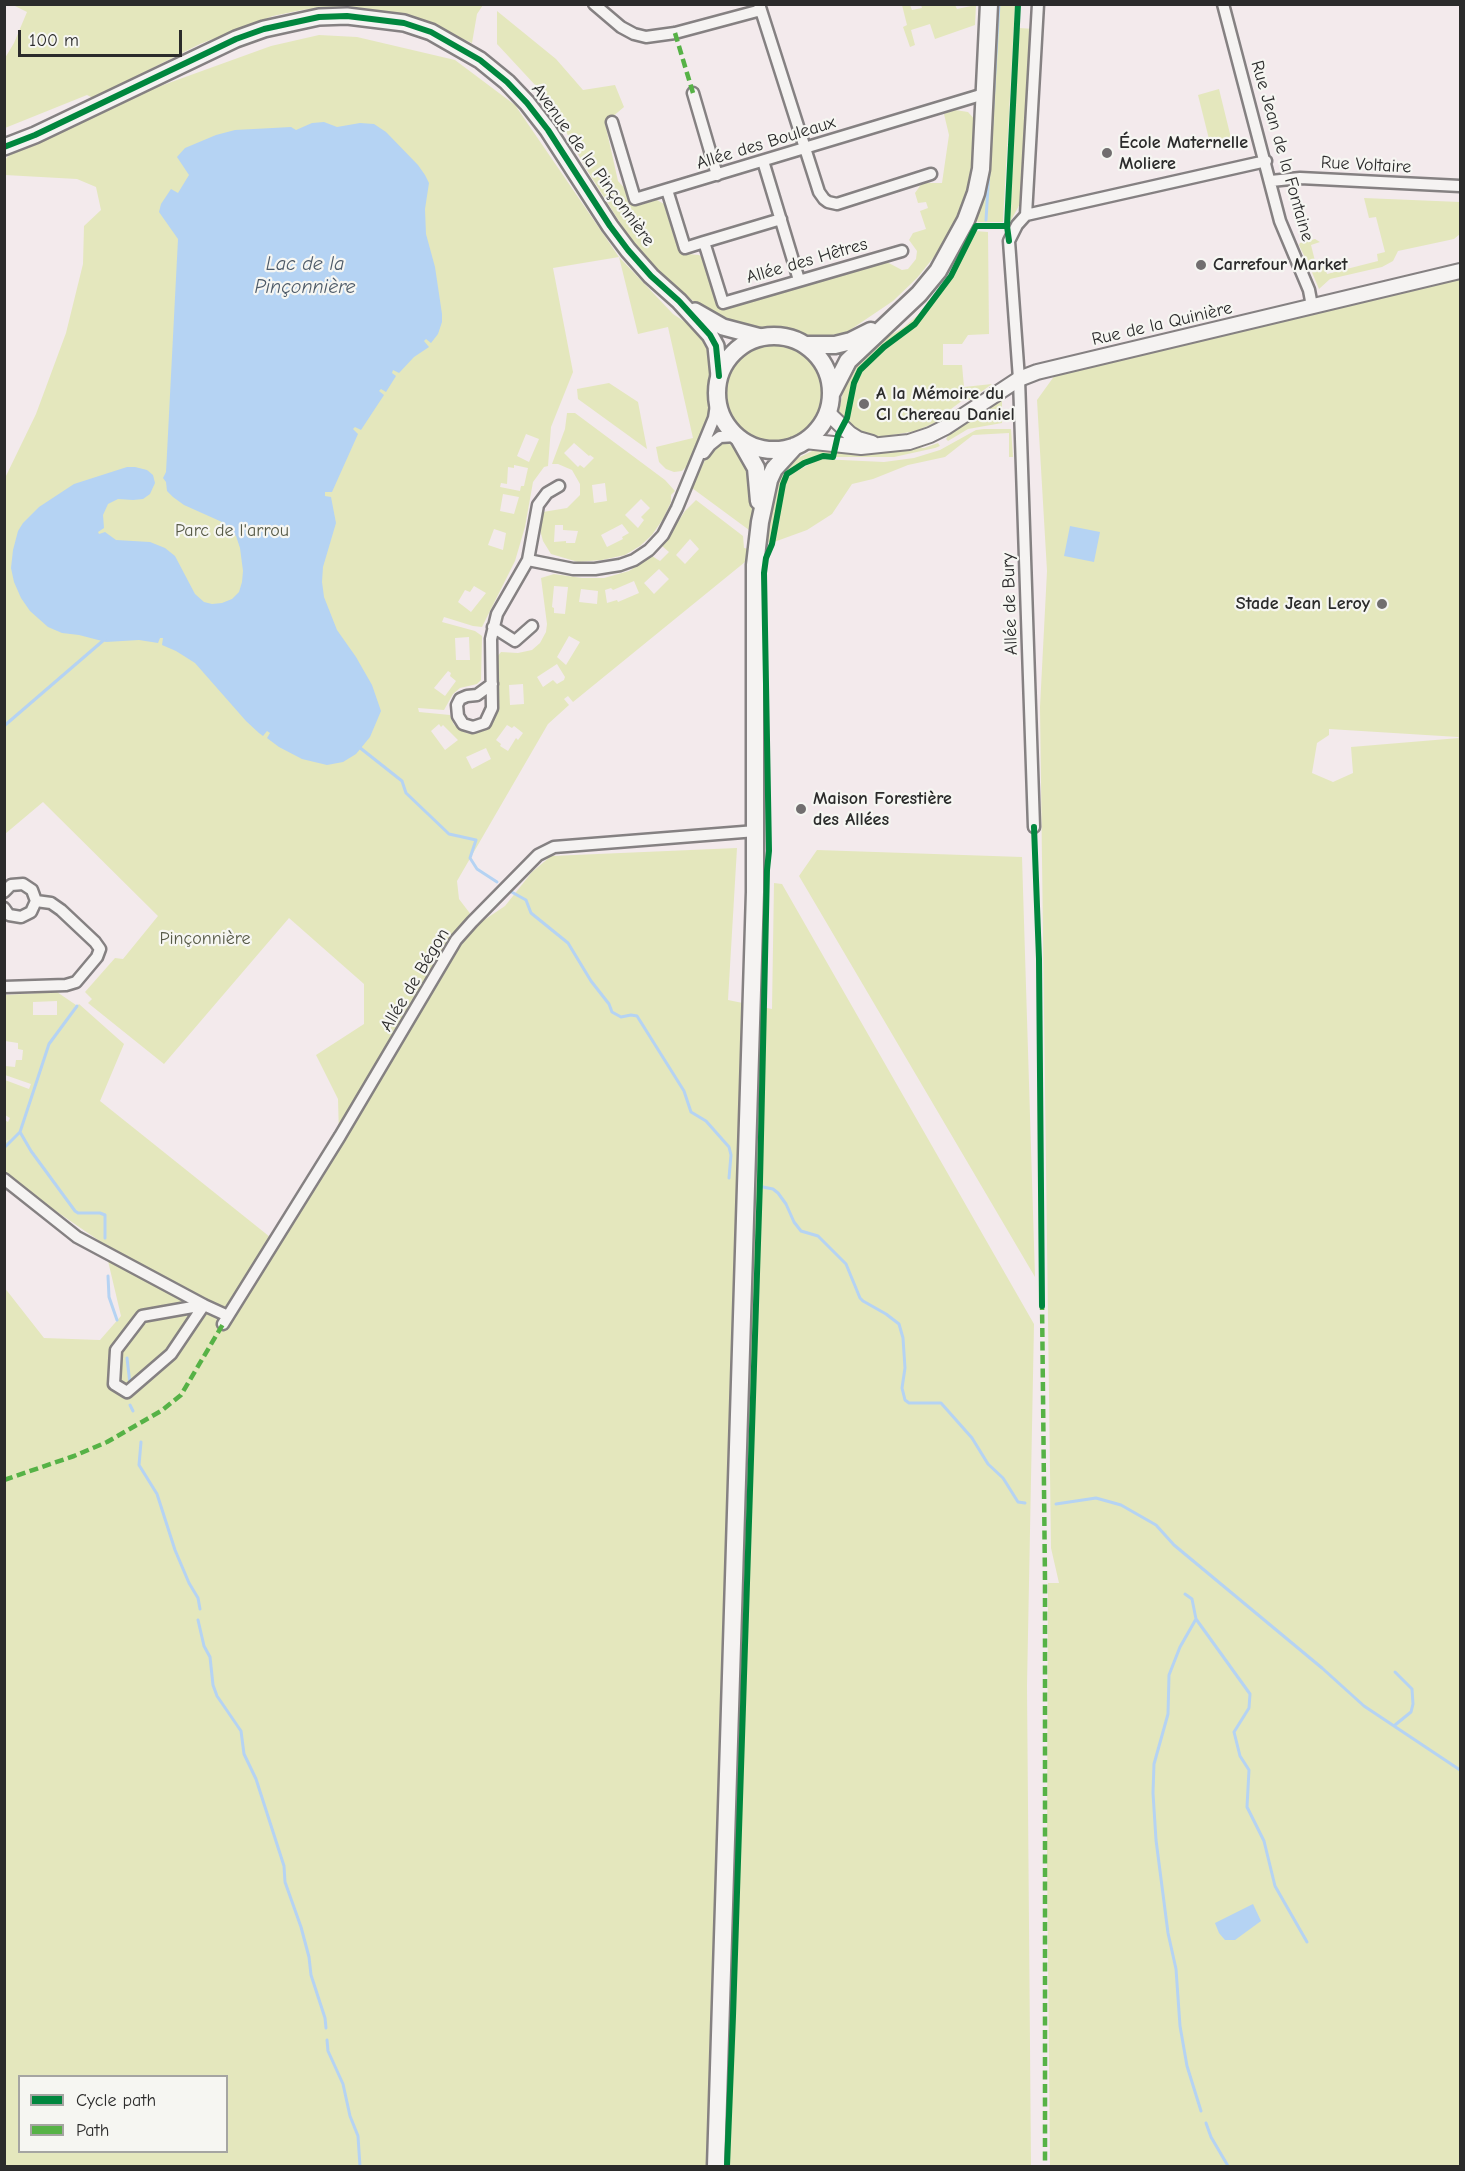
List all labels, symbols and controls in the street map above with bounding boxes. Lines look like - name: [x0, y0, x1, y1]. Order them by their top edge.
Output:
- scale bar: [21, 18, 184, 56]
- text: 100 m: [29, 30, 79, 51]
- street label: Rue Jean de la Fontaine: [1246, 58, 1318, 244]
- street label: Avenue de la Pinçonnière: [527, 79, 659, 251]
- street label: Allée des Bouleaux: [694, 112, 838, 174]
- place label: École Maternelle Moliere: [1119, 132, 1248, 174]
- marker: École Maternelle Moliere: [1100, 146, 1114, 160]
- street label: Rue Voltaire: [1320, 152, 1412, 178]
- street label: Allée des Hêtres: [744, 233, 870, 289]
- water label: Lac de la Pinçonnière: [254, 252, 356, 299]
- place label: Carrefour Market: [1213, 254, 1348, 276]
- marker: Carrefour Market: [1194, 258, 1208, 272]
- street label: Rue de la Quinière: [1090, 297, 1234, 351]
- place label: A la Mémoire du Cl Chereau Daniel: [876, 383, 1015, 426]
- marker: A la Mémoire du Cl Chereau Daniel: [857, 397, 871, 411]
- park label: Parc de l'arrou: [175, 520, 289, 542]
- street label: Allée de Bury: [997, 552, 1023, 656]
- place label: Stade Jean Leroy: [1236, 593, 1370, 615]
- marker: Stade Jean Leroy: [1375, 597, 1389, 611]
- place label: Maison Forestière des Allées: [813, 788, 952, 830]
- marker: Maison Forestière des Allées: [794, 802, 808, 816]
- street label: Allée de Bégon: [376, 925, 454, 1035]
- park label: Pinçonnière: [159, 928, 251, 950]
- legend: [18, 2075, 228, 2153]
- text: Cycle path: [76, 2090, 156, 2111]
- text: Path: [76, 2120, 109, 2141]

